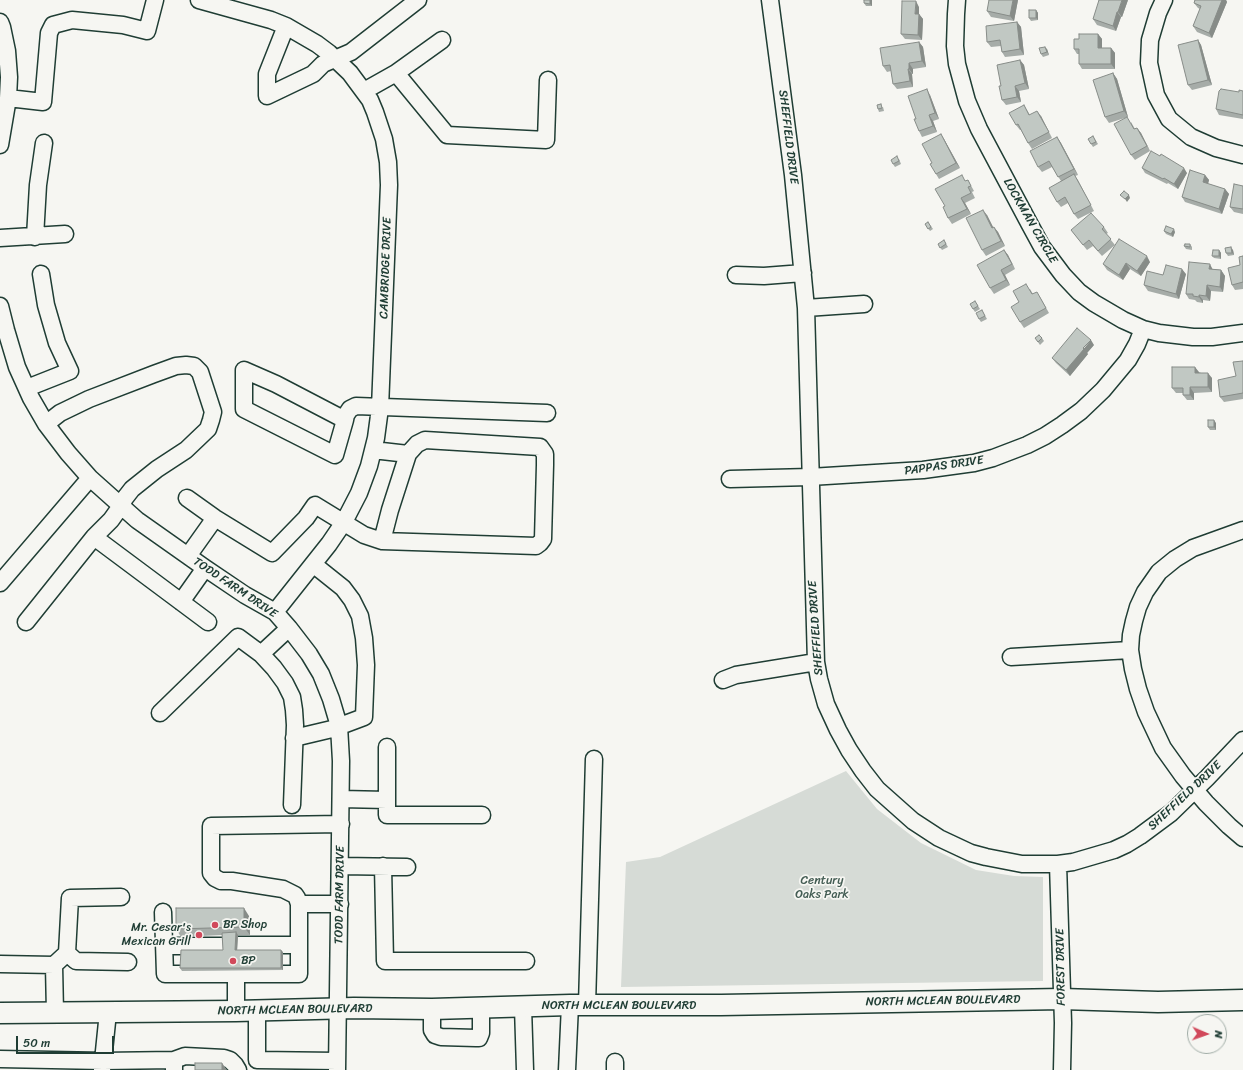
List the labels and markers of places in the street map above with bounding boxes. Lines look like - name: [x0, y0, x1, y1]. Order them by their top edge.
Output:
- place label: BP Shop: [223, 918, 267, 932]
- marker: BP Shop: [210, 920, 220, 930]
- place label: Mr. Cesar's Mexican Grill: [121, 921, 191, 949]
- marker: Mr. Cesar's Mexican Grill: [194, 930, 204, 940]
- place label: BP: [241, 954, 256, 968]
- marker: BP: [228, 956, 238, 966]

